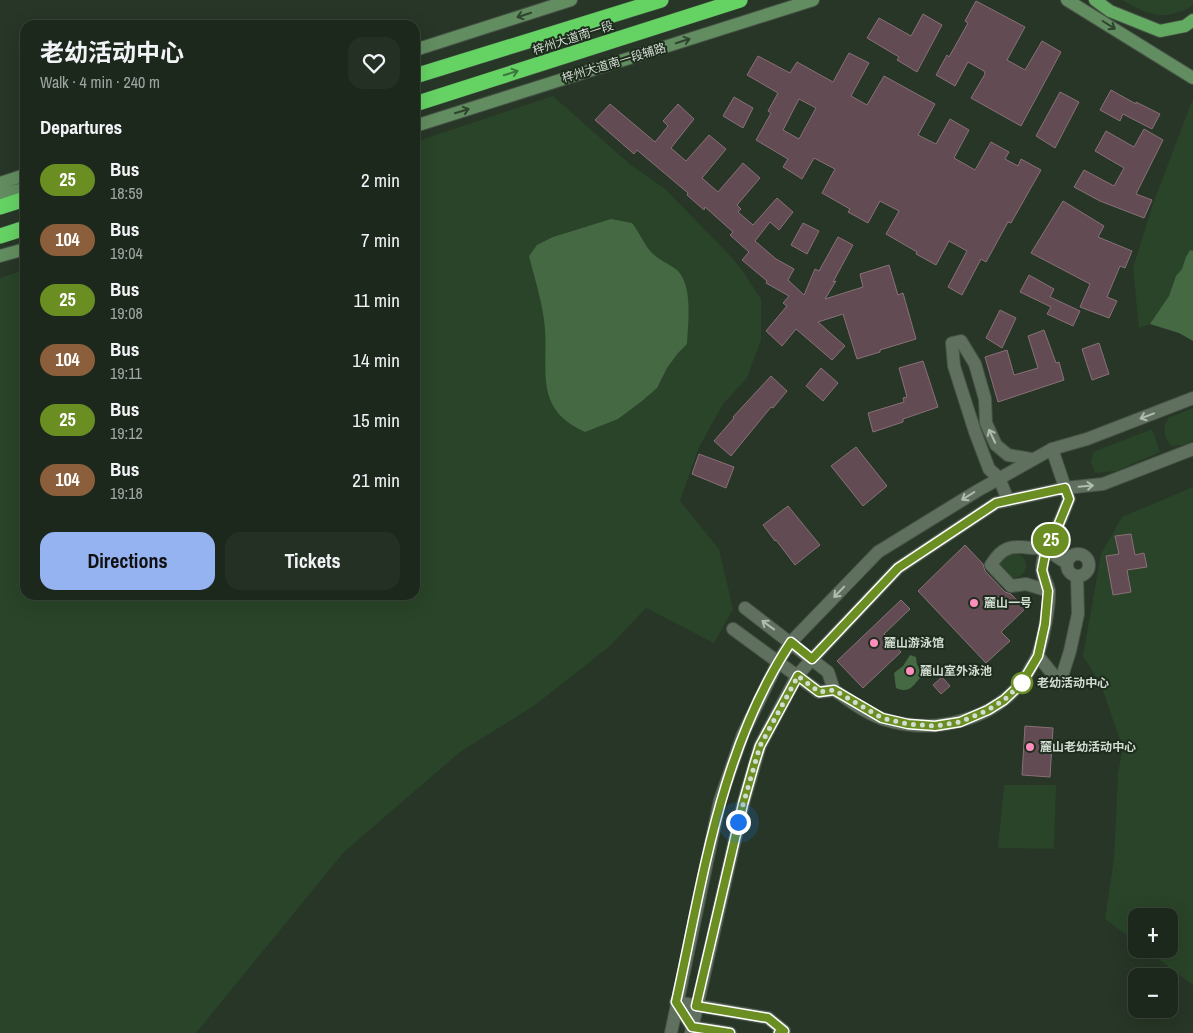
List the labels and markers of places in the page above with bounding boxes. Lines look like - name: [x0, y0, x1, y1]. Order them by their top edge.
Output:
- place label: 麓山一号: [984, 595, 1032, 611]
- marker: 麓山一号: [968, 597, 980, 609]
- place label: 麓山游泳馆: [884, 635, 944, 651]
- marker: 麓山游泳馆: [868, 637, 880, 649]
- place label: 麓山室外泳池: [920, 663, 992, 679]
- marker: 麓山室外泳池: [904, 665, 916, 677]
- marker: 老幼活动中心: [1011, 672, 1033, 694]
- place label: 老幼活动中心: [1037, 675, 1109, 691]
- place label: 麓山老幼活动中心: [1040, 739, 1136, 755]
- marker: 麓山老幼活动中心: [1024, 741, 1036, 753]

